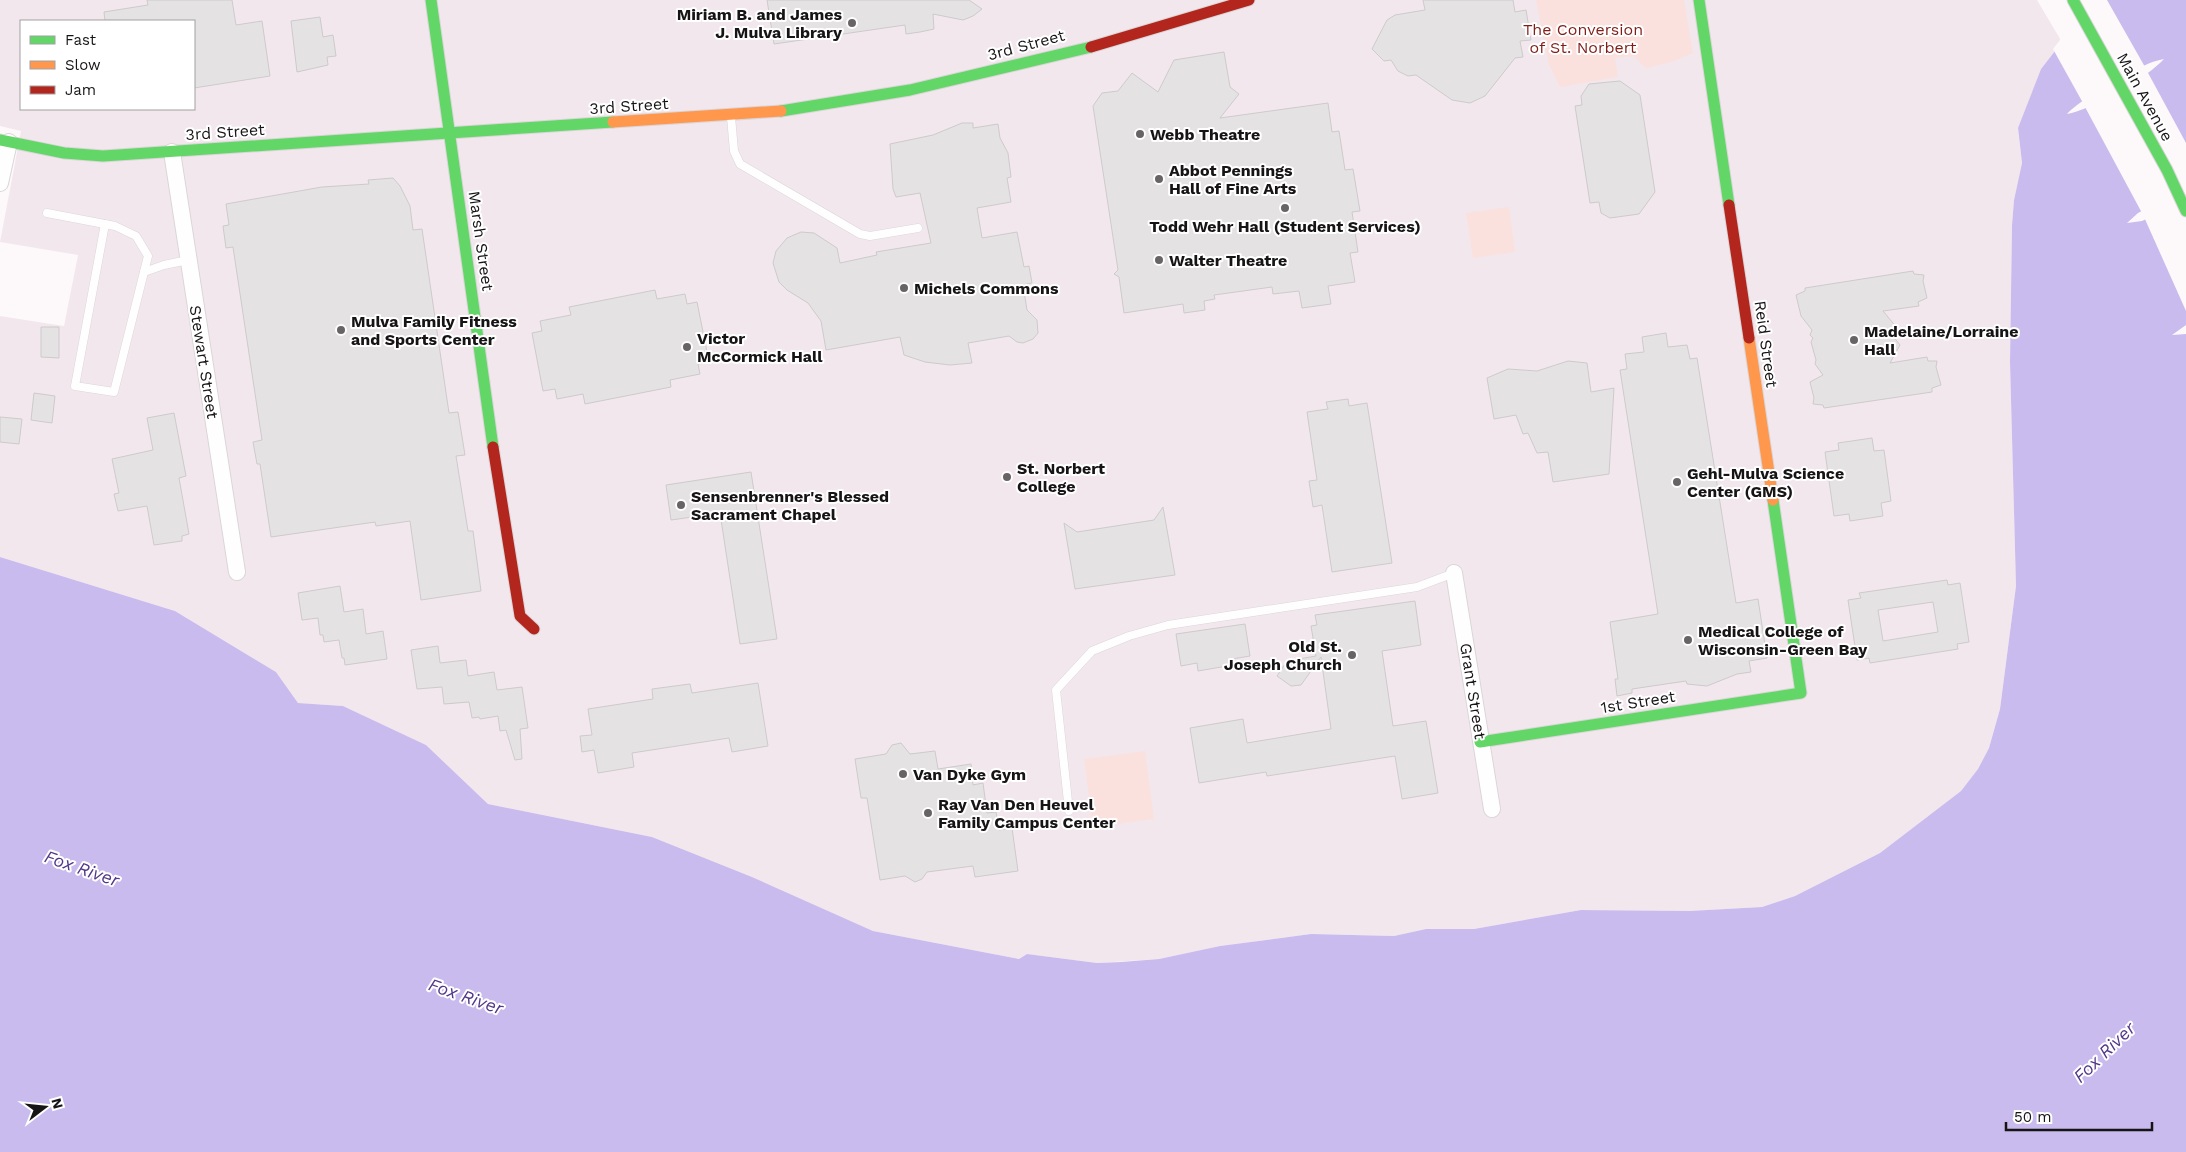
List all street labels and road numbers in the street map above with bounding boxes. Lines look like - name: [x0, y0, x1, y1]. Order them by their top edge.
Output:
- street label: 3rd Street: [985, 25, 1067, 64]
- street label: Main Avenue: [2113, 49, 2177, 145]
- street label: 3rd Street: [589, 94, 669, 118]
- street label: 3rd Street: [185, 120, 265, 144]
- street label: Marsh Street: [465, 190, 497, 293]
- street label: Reid Street: [1751, 299, 1782, 389]
- street label: Stewart Street: [186, 304, 222, 420]
- street label: Grant Street: [1456, 642, 1490, 741]
- street label: 1st Street: [1599, 687, 1677, 717]

